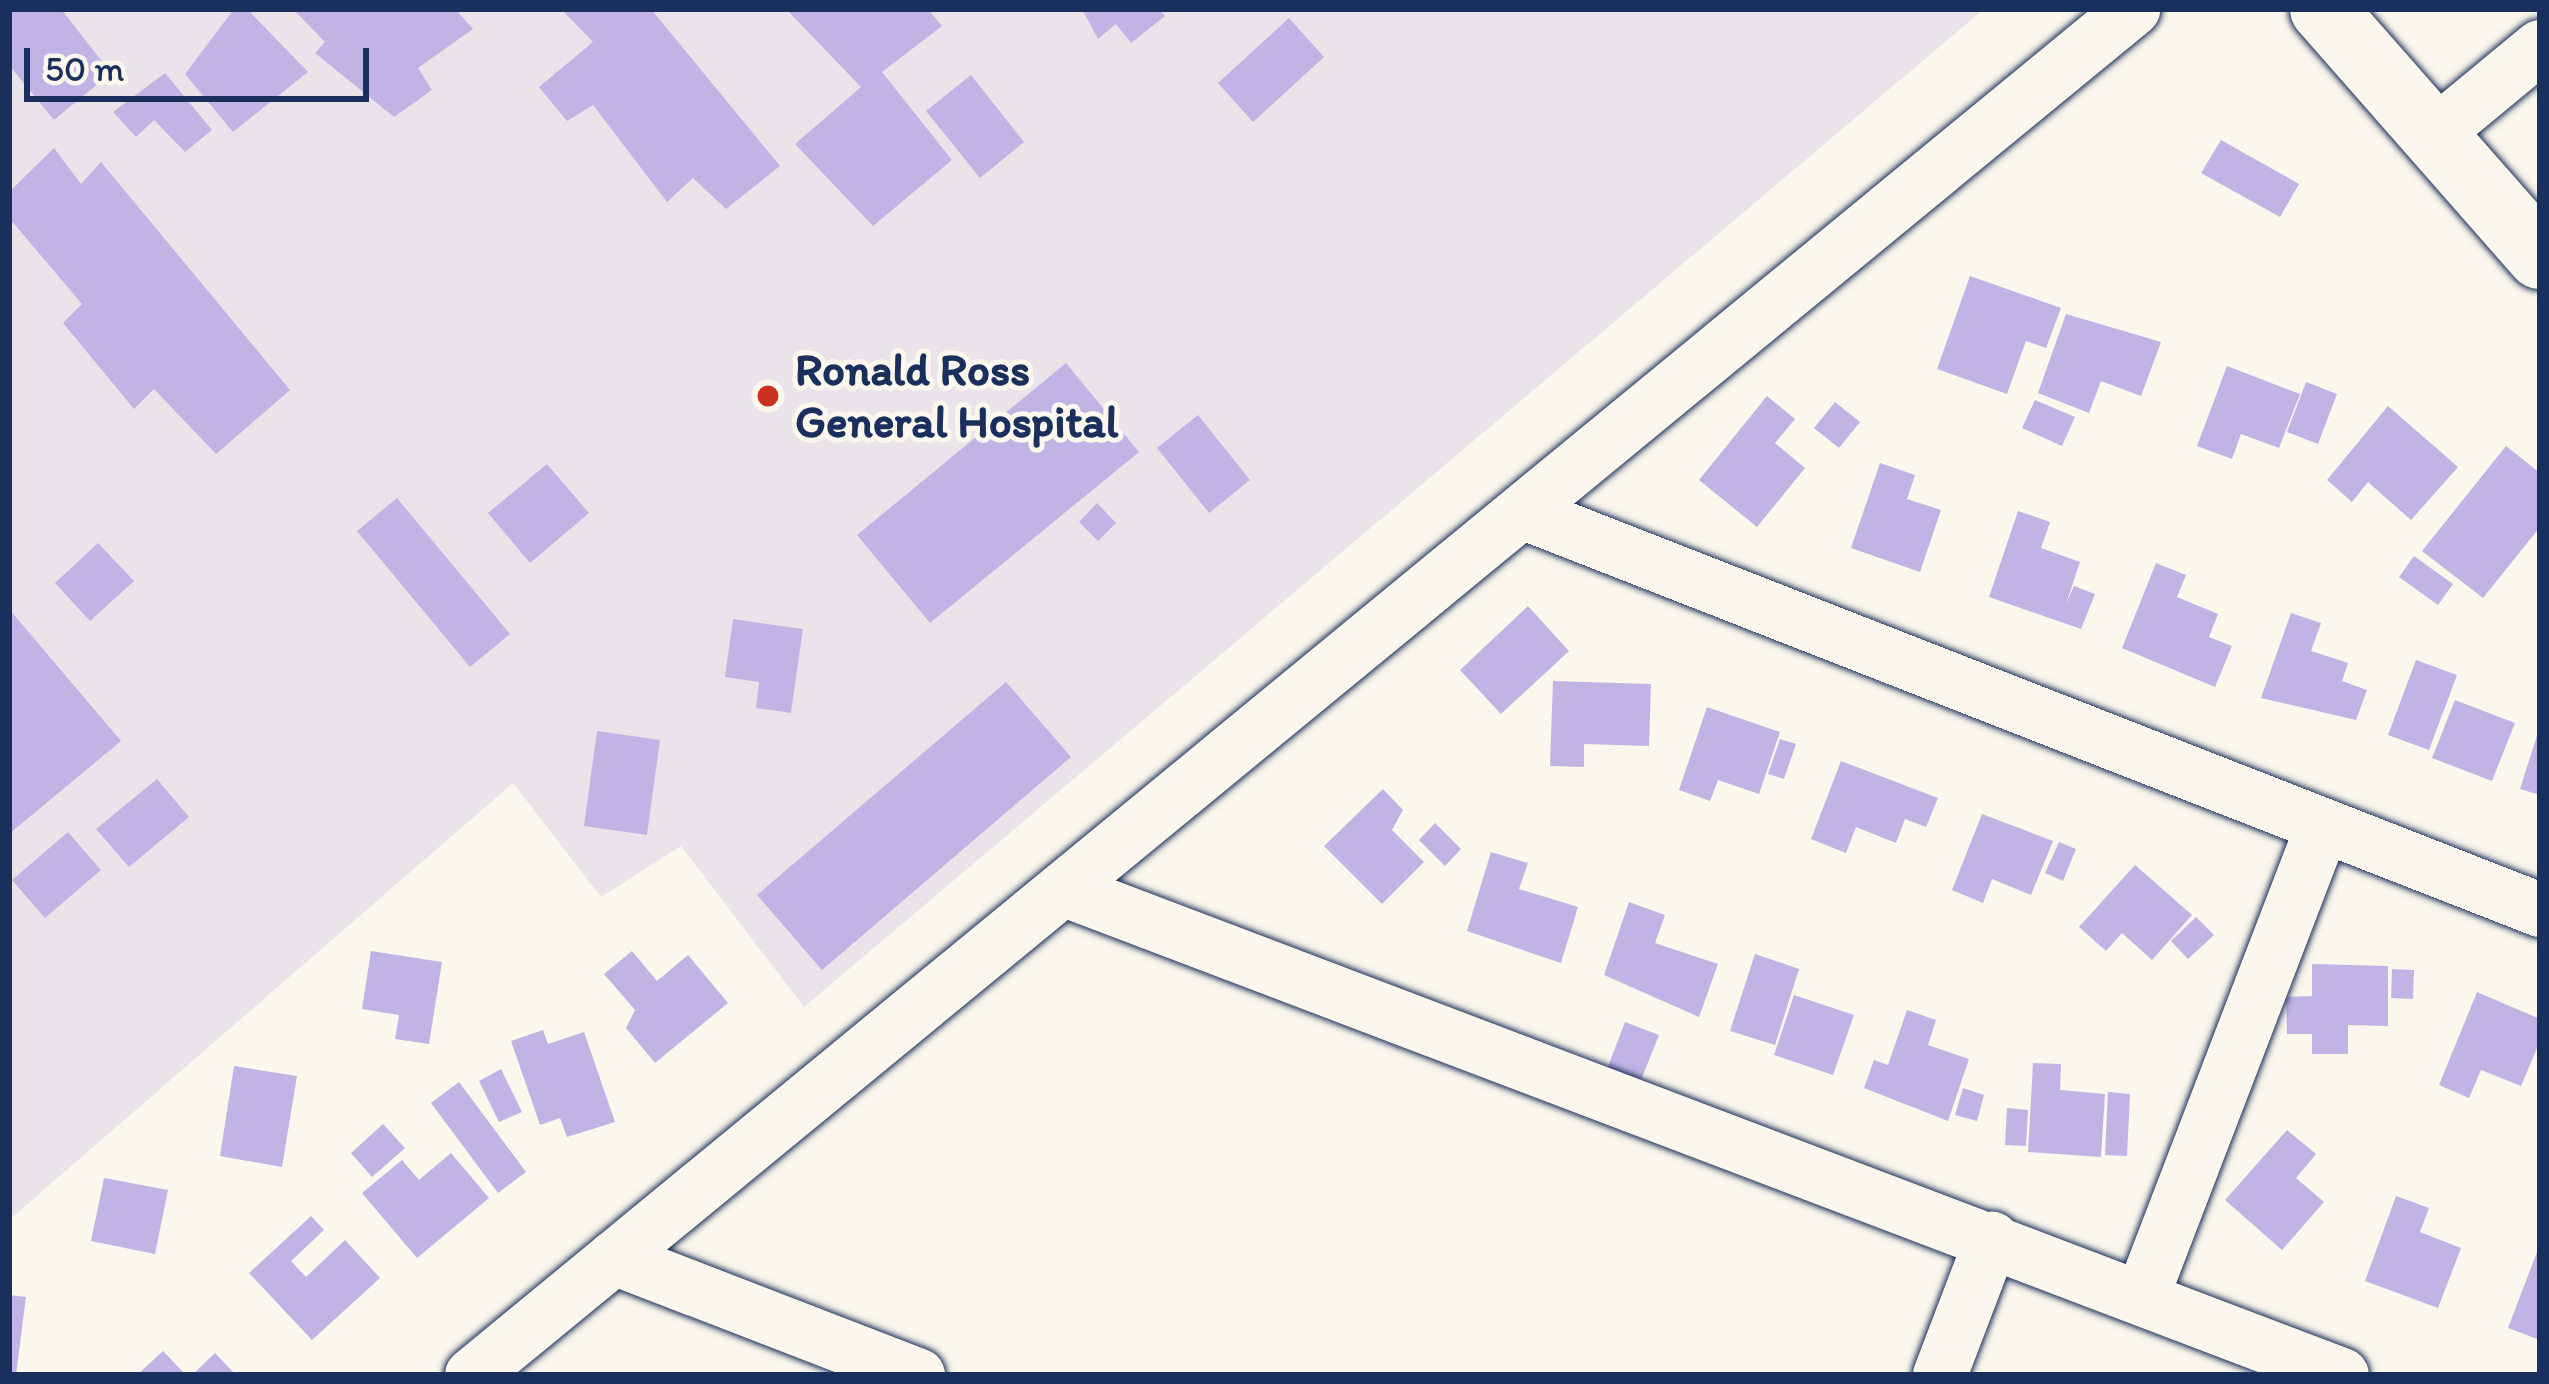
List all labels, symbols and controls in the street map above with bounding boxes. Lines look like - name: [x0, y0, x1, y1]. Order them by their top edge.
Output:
- scale bar: [30, 24, 375, 98]
- text: 50 m: [45, 47, 124, 90]
- place label: Ronald Ross General Hospital: [795, 343, 1118, 449]
- marker: Ronald Ross General Hospital: [752, 380, 784, 412]

